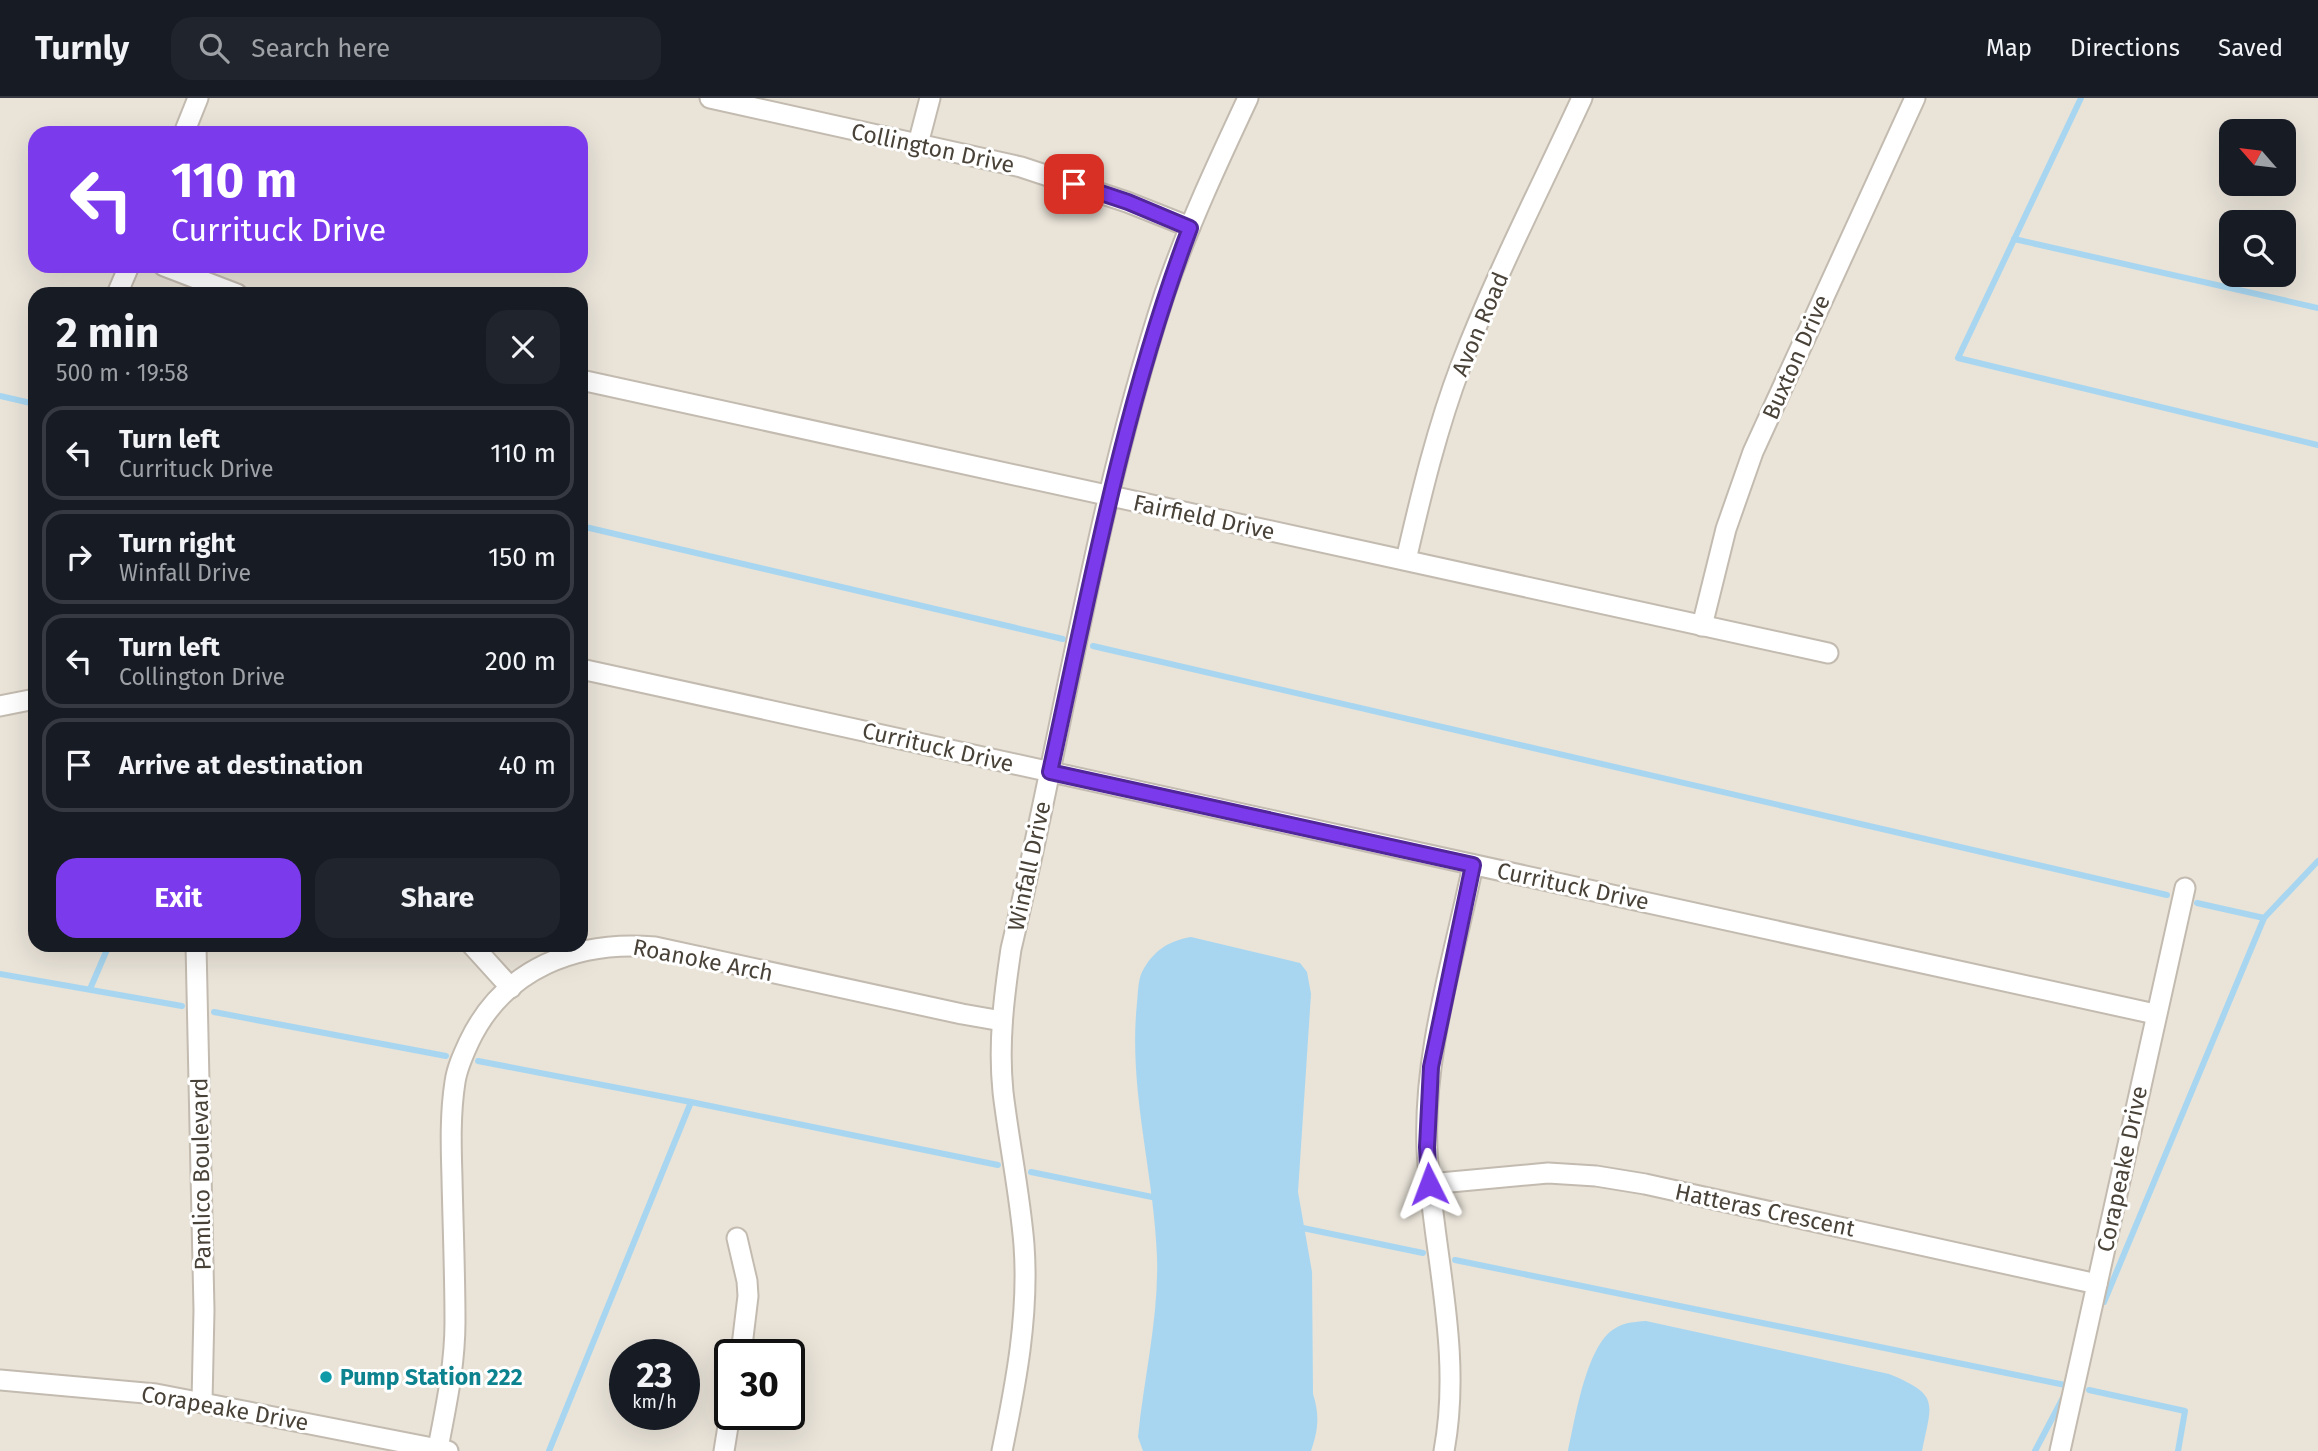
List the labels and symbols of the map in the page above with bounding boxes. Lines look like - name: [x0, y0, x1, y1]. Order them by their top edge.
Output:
- street label: Collington Drive: [849, 117, 1017, 179]
- north arrow: [2219, 119, 2296, 196]
- pin: [1044, 154, 1104, 214]
- street label: Avon Road: [1446, 268, 1514, 380]
- street label: Buxton Drive: [1756, 290, 1836, 424]
- street label: Fairfield Drive: [1131, 488, 1277, 546]
- street label: Currituck Drive: [860, 716, 1016, 778]
- street label: Winfall Drive: [1002, 799, 1056, 933]
- street label: Currituck Drive: [1494, 856, 1652, 916]
- street label: Roanoke Arch: [631, 933, 775, 987]
- street label: Pamlico Boulevard: [185, 1077, 217, 1271]
- street label: Corapeake Drive: [2091, 1083, 2153, 1255]
- position arrow: [1392, 1147, 1466, 1221]
- street label: Hatteras Crescent: [1673, 1177, 1858, 1243]
- speed limit sign: 30: [714, 1339, 805, 1430]
- place label: Pump Station 222: [340, 1363, 523, 1391]
- marker: Pump Station 222: [318, 1369, 334, 1385]
- street label: Corapeake Drive: [139, 1380, 311, 1436]

